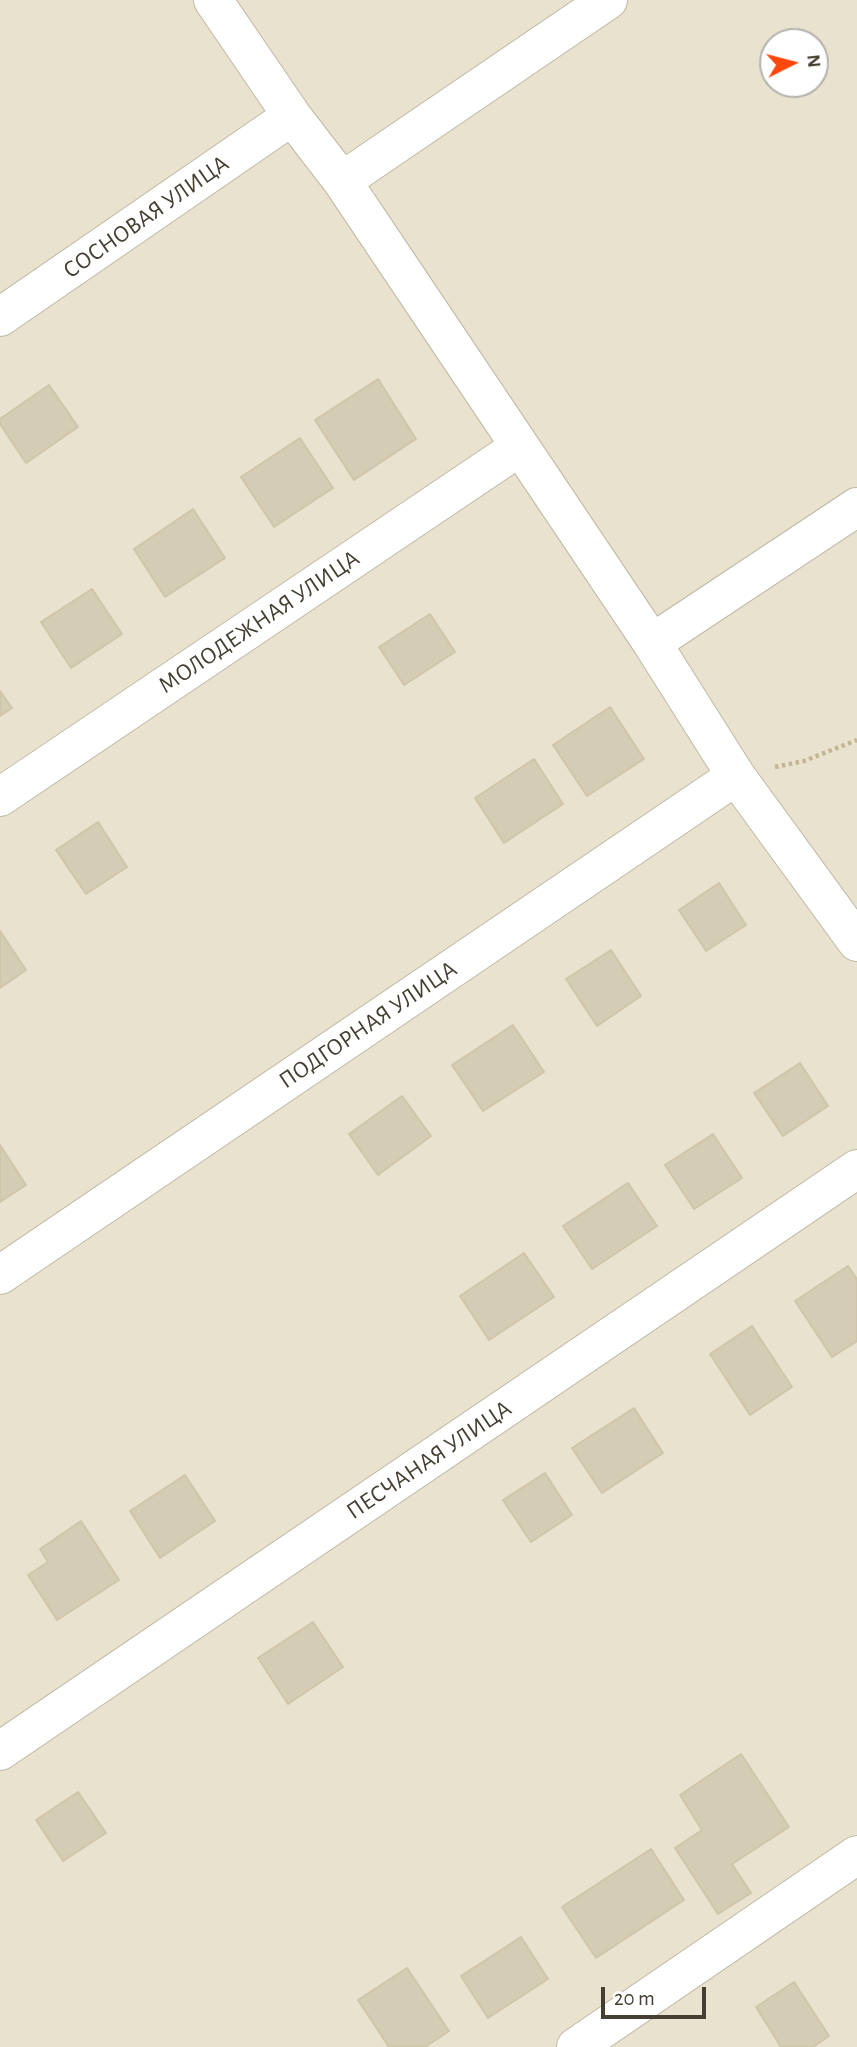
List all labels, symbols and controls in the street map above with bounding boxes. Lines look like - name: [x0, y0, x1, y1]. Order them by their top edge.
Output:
- north arrow: [759, 28, 829, 98]
- text: N: [803, 53, 824, 69]
- street label: СОСНОВАЯ УЛИЦА: [58, 149, 234, 285]
- street label: МОЛОДЕЖНАЯ УЛИЦА: [153, 544, 365, 700]
- street label: ПОДГОРНАЯ УЛИЦА: [274, 955, 462, 1095]
- street label: ПЕСЧАНАЯ УЛИЦА: [341, 1394, 517, 1526]
- scale bar: [605, 1974, 710, 2018]
- text: 20 m: [614, 1988, 655, 2009]

